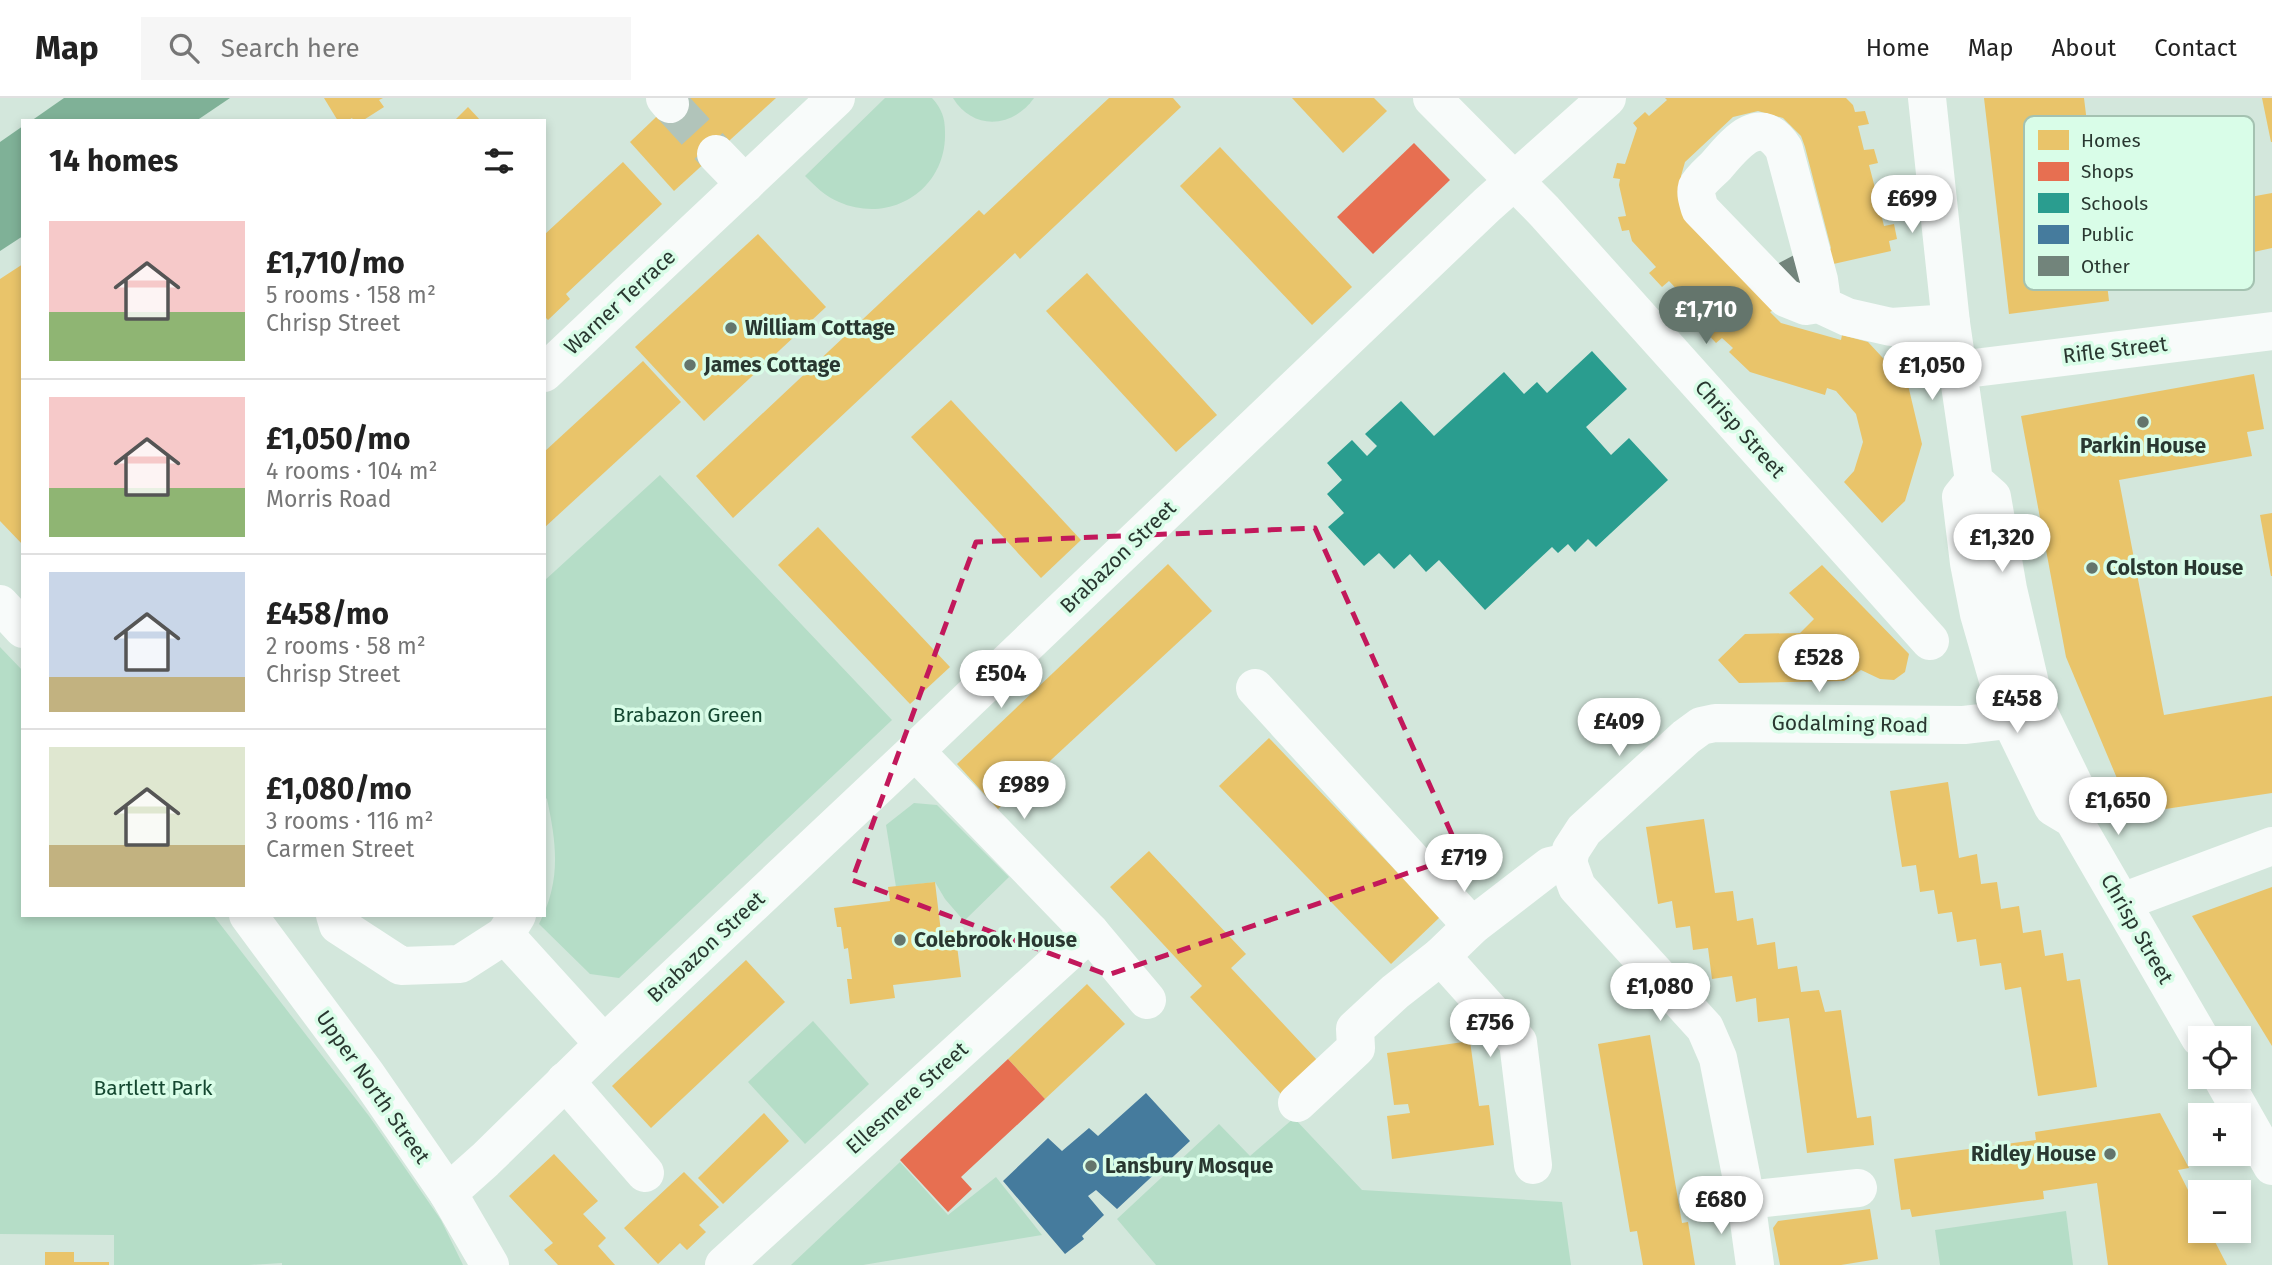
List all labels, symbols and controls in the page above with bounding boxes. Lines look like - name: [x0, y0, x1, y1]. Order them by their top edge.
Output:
- search box: [141, 17, 631, 80]
- text: Map: [35, 28, 99, 68]
- icon: search: [165, 29, 203, 67]
- text: Search here: [221, 33, 360, 64]
- text: Home: [1866, 34, 1930, 62]
- text: Map: [1968, 34, 2014, 62]
- text: About: [2052, 34, 2116, 62]
- text: Contact: [2154, 34, 2237, 62]
- legend: [2024, 116, 2254, 290]
- text: Homes: [2081, 129, 2141, 152]
- icon: filters: [480, 142, 518, 180]
- text: 14 homes: [49, 143, 178, 179]
- text: Shops: [2081, 160, 2134, 183]
- pin: £699: [1871, 176, 1953, 235]
- text: £699: [1887, 184, 1937, 212]
- text: Schools: [2081, 192, 2148, 215]
- text: Public: [2081, 223, 2134, 246]
- street label: Warner Terrace: [559, 244, 681, 360]
- text: £1,710/mo: [266, 245, 405, 281]
- icon: home: [105, 249, 189, 333]
- text: Other: [2081, 255, 2130, 278]
- text: 5 rooms · 158 m²: [266, 281, 436, 309]
- pin: £1,710: [1649, 286, 1763, 346]
- text: £1,710: [1675, 295, 1737, 323]
- text: Chrisp Street: [266, 309, 400, 337]
- place label: William Cottage: [745, 315, 896, 341]
- marker: William Cottage: [723, 320, 739, 336]
- street label: Rifle Street: [2061, 331, 2169, 369]
- pin: £1,050: [1875, 342, 1989, 402]
- text: £1,050: [1899, 351, 1965, 379]
- place label: James Cottage: [703, 352, 841, 378]
- marker: James Cottage: [682, 357, 698, 373]
- street label: Chrisp Street: [1689, 375, 1791, 484]
- marker: Parkin House: [2135, 414, 2151, 430]
- text: £1,050/mo: [266, 421, 410, 457]
- icon: home: [105, 425, 189, 509]
- place label: Parkin House: [2080, 433, 2206, 459]
- text: 4 rooms · 104 m²: [266, 457, 437, 485]
- text: Morris Road: [266, 485, 391, 513]
- street label: Brabazon Street: [1055, 495, 1182, 619]
- pin: £1,320: [1945, 514, 2059, 574]
- text: £1,320: [1969, 523, 2035, 551]
- place label: Colston House: [2106, 555, 2244, 581]
- marker: Colston House: [2084, 560, 2100, 576]
- text: £458/mo: [266, 596, 389, 632]
- icon: home: [105, 600, 189, 684]
- text: 2 rooms · 58 m²: [266, 632, 426, 660]
- pin: £528: [1778, 634, 1860, 694]
- text: £528: [1794, 643, 1844, 671]
- pin: £504: [960, 650, 1042, 710]
- text: £504: [976, 659, 1026, 687]
- text: Chrisp Street: [266, 660, 400, 688]
- pin: £458: [1976, 676, 2058, 735]
- text: £458: [1992, 684, 2042, 712]
- pin: £409: [1578, 698, 1660, 758]
- park label: Brabazon Green: [613, 702, 763, 728]
- text: £409: [1594, 707, 1644, 735]
- street label: Godalming Road: [1771, 710, 1929, 738]
- pin: £989: [983, 762, 1065, 821]
- text: £989: [999, 770, 1049, 798]
- text: £1,080/mo: [266, 771, 412, 807]
- icon: home: [105, 775, 189, 859]
- pin: £1,650: [2061, 778, 2175, 837]
- text: £1,650: [2085, 786, 2151, 814]
- text: 3 rooms · 116 m²: [266, 807, 434, 835]
- pin: £719: [1423, 834, 1505, 894]
- text: Carmen Street: [266, 835, 414, 863]
- text: £719: [1441, 843, 1487, 871]
- street label: Chrisp Street: [2095, 869, 2179, 989]
- street label: Brabazon Street: [642, 886, 771, 1008]
- place label: Colebrook House: [914, 927, 1077, 953]
- marker: Colebrook House: [892, 932, 908, 948]
- pin: £1,080: [1603, 964, 1717, 1023]
- text: £1,080: [1626, 972, 1694, 1000]
- pin: £756: [1449, 1000, 1531, 1059]
- street label: Upper North Street: [310, 1005, 436, 1169]
- text: £756: [1466, 1008, 1514, 1036]
- map controls: [2188, 1026, 2251, 1243]
- button: locate: [2188, 1026, 2251, 1089]
- street label: Ellesmere Street: [841, 1036, 974, 1160]
- park label: Bartlett Park: [93, 1075, 213, 1101]
- button: +: [2188, 1103, 2251, 1166]
- place label: Ridley House: [1971, 1141, 2096, 1167]
- marker: Ridley House: [2102, 1146, 2118, 1162]
- place label: Lansbury Mosque: [1105, 1153, 1274, 1179]
- marker: Lansbury Mosque: [1083, 1158, 1099, 1174]
- pin: £680: [1680, 1176, 1762, 1236]
- button: −: [2188, 1180, 2251, 1243]
- text: £680: [1695, 1185, 1747, 1213]

